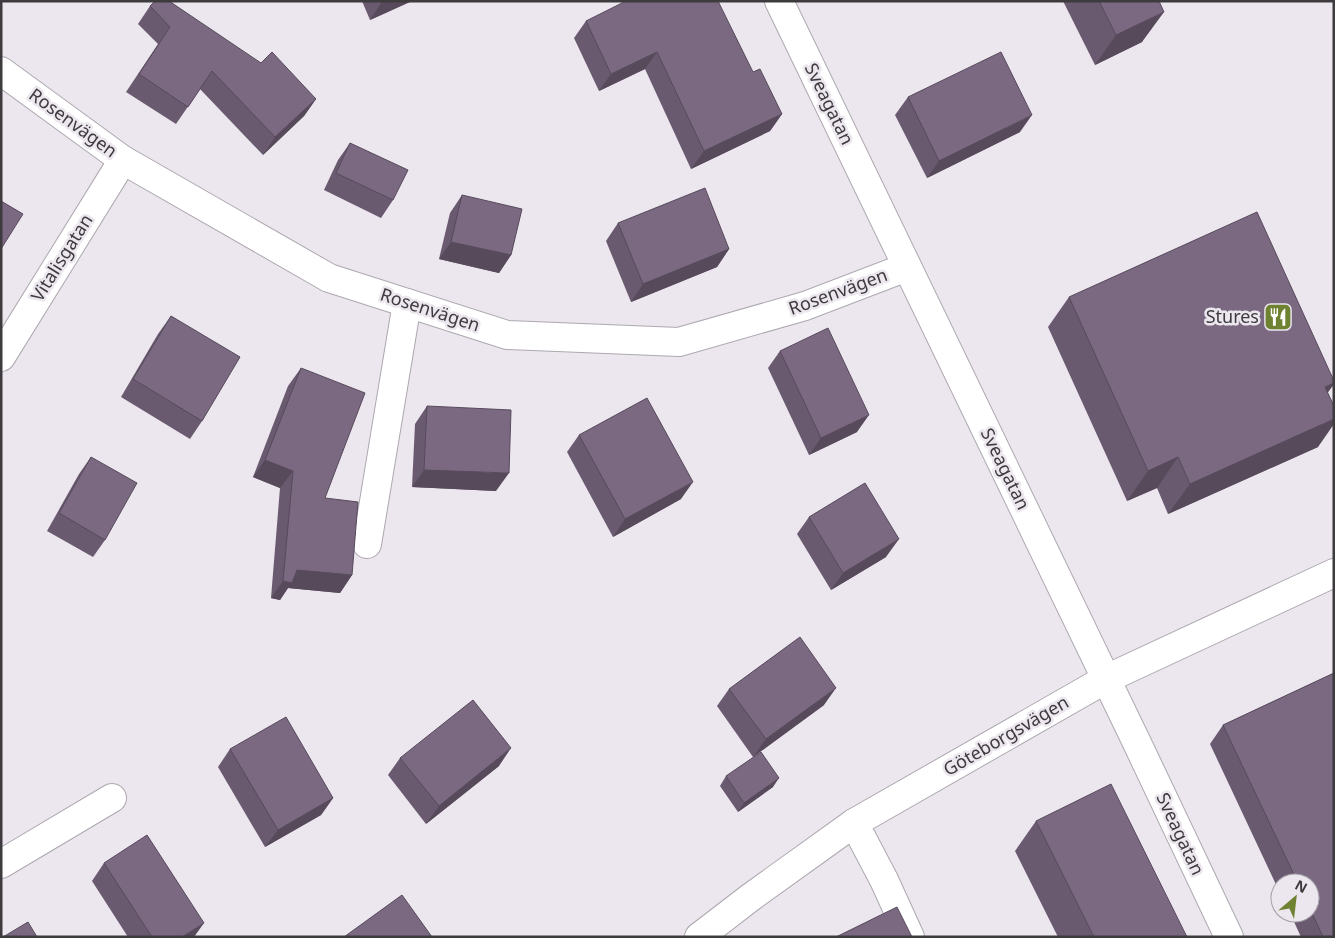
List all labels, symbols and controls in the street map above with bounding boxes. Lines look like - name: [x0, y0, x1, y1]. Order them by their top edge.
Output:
- street label: Sveagatan: [800, 59, 860, 148]
- street label: Rosenvägen: [25, 82, 123, 162]
- street label: Vitalisgatan: [25, 209, 98, 306]
- street label: Rosenvägen: [785, 262, 890, 320]
- street label: Rosenvägen: [377, 282, 483, 336]
- restaurant icon: Stures: [1263, 302, 1293, 332]
- place label: Stures: [1206, 304, 1259, 328]
- street label: Sveagatan: [976, 424, 1036, 513]
- street label: Göteborgsvägen: [938, 689, 1073, 781]
- street label: Sveagatan: [1151, 789, 1210, 879]
- north arrow: [1270, 873, 1320, 923]
- text: N: [1292, 875, 1311, 897]

